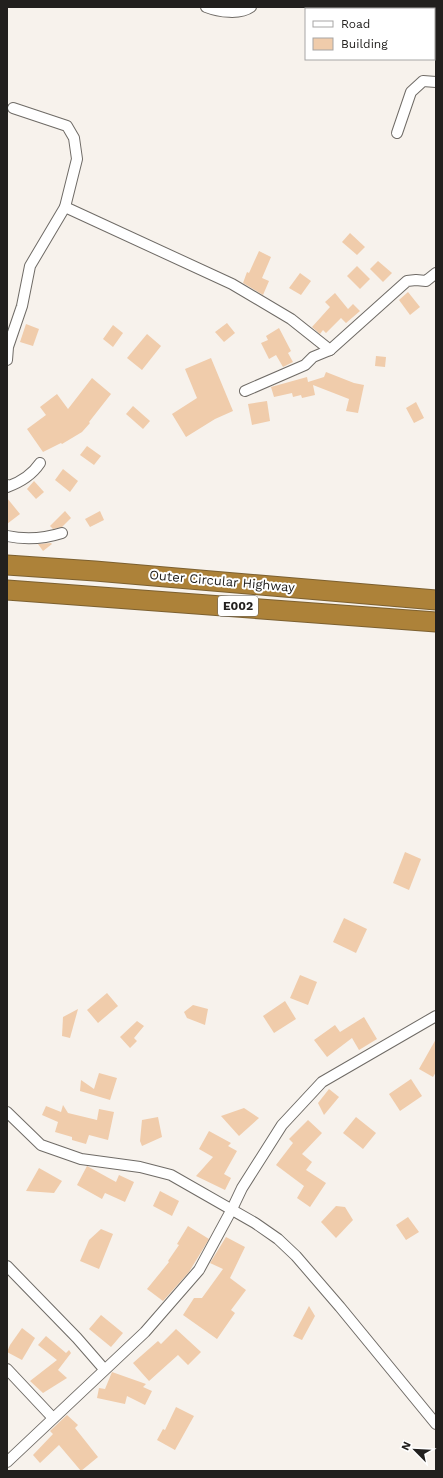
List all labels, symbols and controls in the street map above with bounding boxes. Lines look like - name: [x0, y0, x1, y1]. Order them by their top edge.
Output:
- legend: [305, 8, 435, 60]
- text: Road: [341, 17, 370, 31]
- text: Building: [341, 37, 388, 51]
- street label: Outer Circular Highway: [149, 567, 296, 595]
- road number: E002: [218, 596, 258, 616]
- north arrow: [395, 1430, 435, 1470]
- text: N: [399, 1440, 414, 1453]

